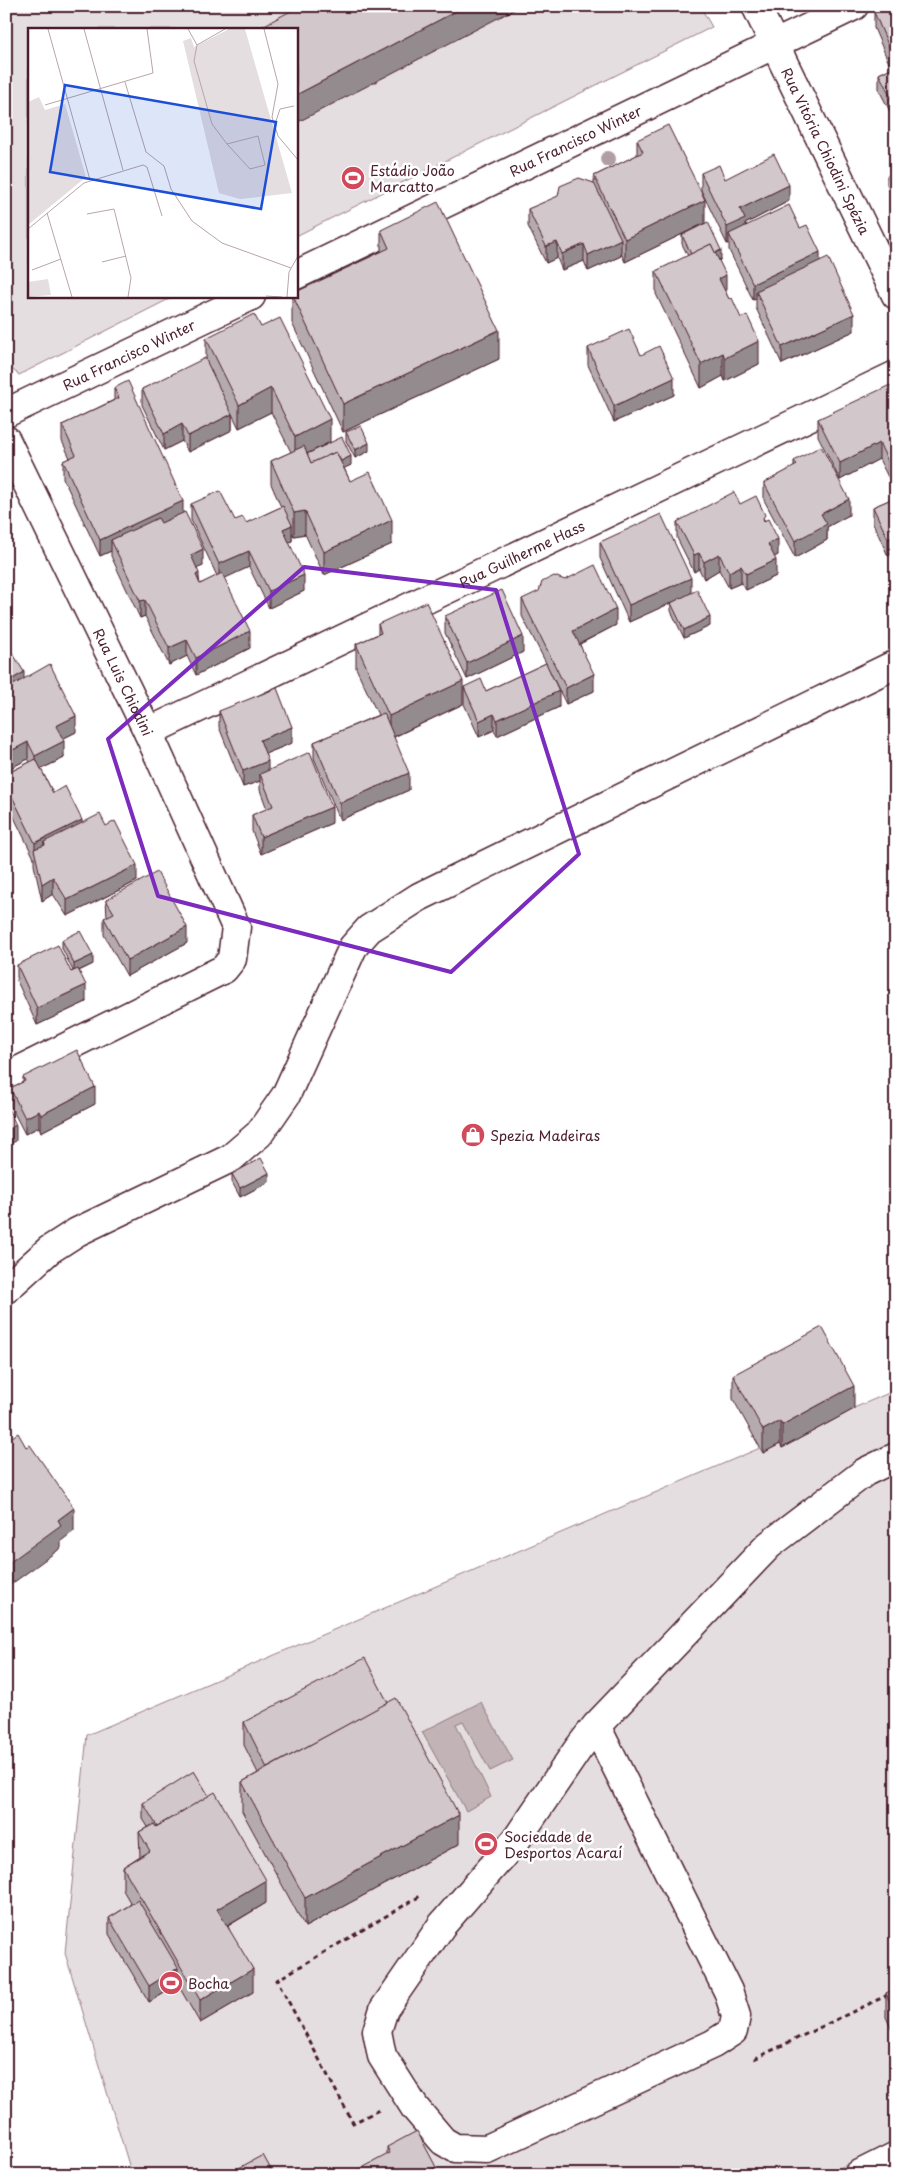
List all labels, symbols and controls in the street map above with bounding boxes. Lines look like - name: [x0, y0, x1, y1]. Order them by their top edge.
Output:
- inset map: [28, 28, 298, 298]
- street label: Rua Vitória Chiodini Spézia: [777, 64, 876, 238]
- street label: Rua Francisco Winter: [506, 99, 645, 181]
- place label: Estádio João Marcatto: [370, 160, 455, 197]
- sports icon: Estádio João Marcatto: [340, 165, 366, 191]
- street label: Rua Francisco Winter: [59, 314, 199, 395]
- street label: Rua Guilherme Hass: [455, 515, 588, 593]
- street label: Rua Luis Chiodini: [89, 625, 159, 739]
- shop icon: Spezia Madeiras: [460, 1122, 486, 1148]
- place label: Spezia Madeiras: [490, 1125, 600, 1146]
- place label: Sociedade de Desportos Acaraí: [504, 1826, 622, 1863]
- sports icon: Sociedade de Desportos Acaraí: [473, 1831, 499, 1857]
- sports icon: Bocha: [158, 1970, 184, 1996]
- place label: Bocha: [188, 1973, 229, 1994]

